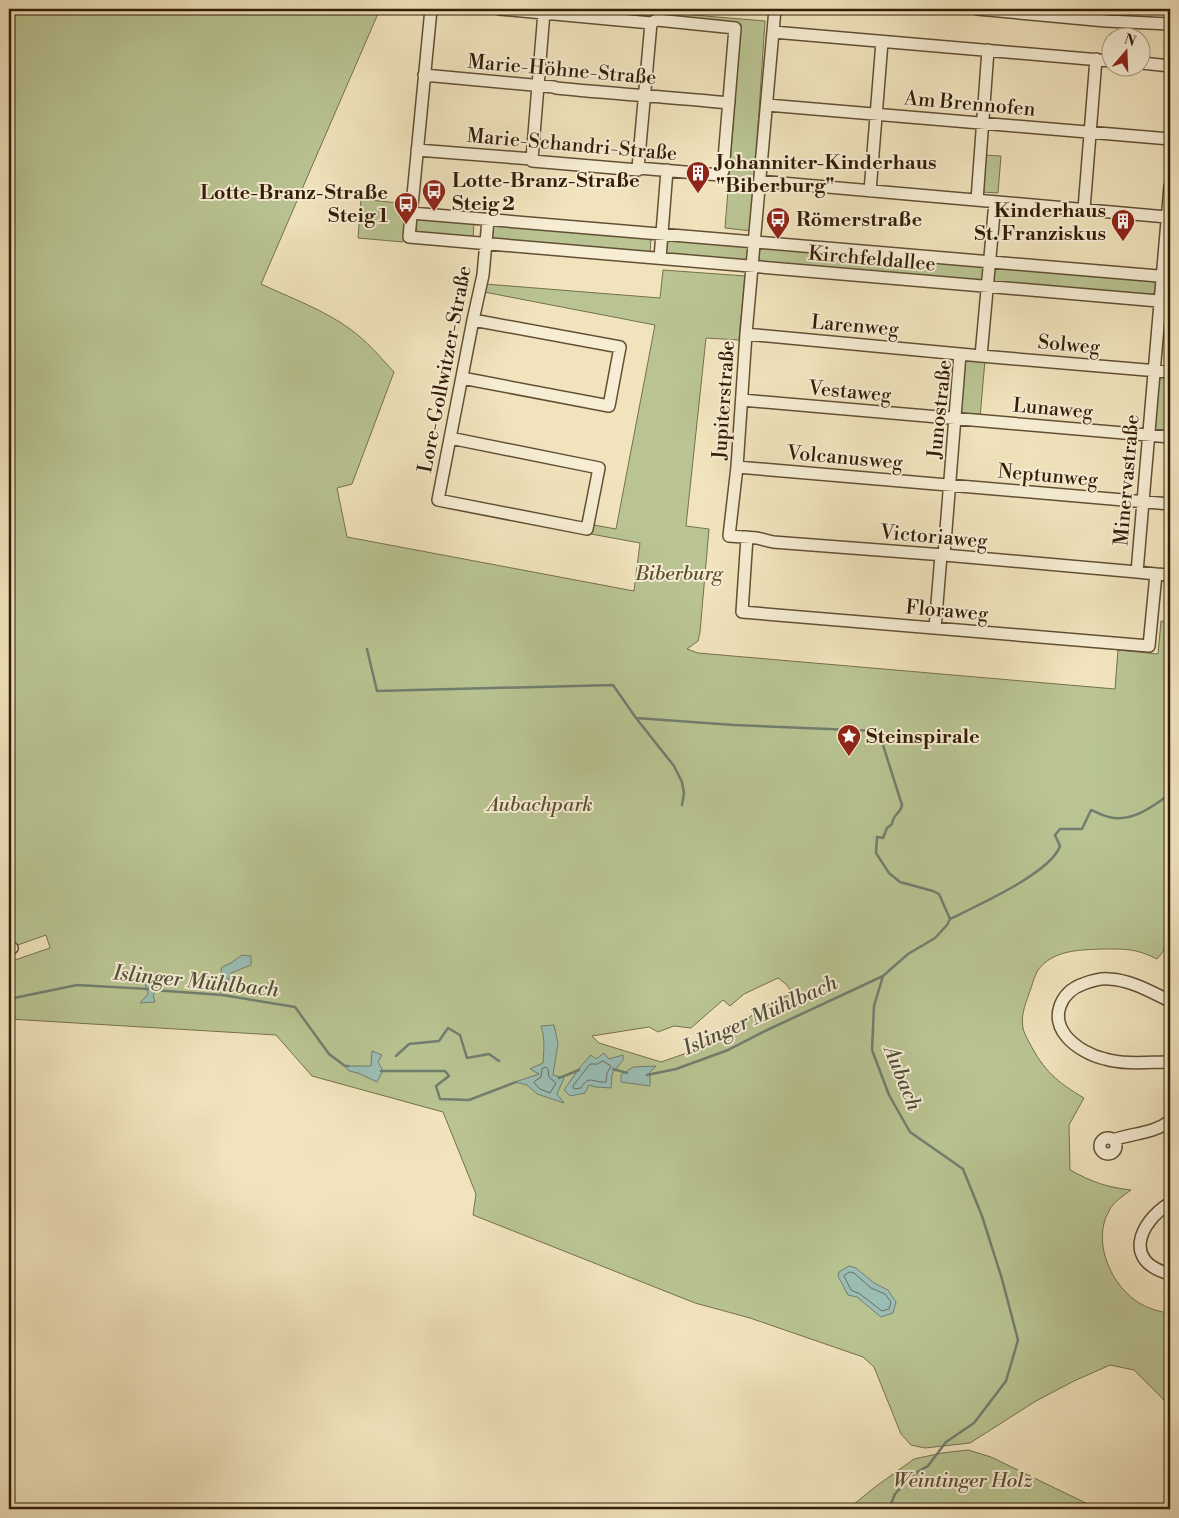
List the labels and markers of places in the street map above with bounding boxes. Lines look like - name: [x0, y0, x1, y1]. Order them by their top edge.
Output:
- place label: Johanniter-Kinderhaus "Biberburg": [713, 151, 937, 199]
- building icon: Johanniter-Kinderhaus "Biberburg": [685, 160, 711, 194]
- place label: Lotte-Branz-Straße Steig 2: [452, 169, 640, 217]
- bus stop icon: Lotte-Branz-Straße Steig 2: [421, 178, 447, 212]
- place label: Lotte-Branz-Straße Steig 1: [200, 181, 388, 229]
- bus stop icon: Lotte-Branz-Straße Steig 1: [393, 191, 419, 225]
- place label: Kinderhaus St. Franziskus: [974, 199, 1106, 247]
- bus stop icon: Römerstraße: [765, 206, 791, 240]
- place label: Römerstraße: [796, 208, 922, 233]
- building icon: Kinderhaus St. Franziskus: [1110, 208, 1136, 242]
- place icon: Steinspirale: [836, 723, 862, 757]
- place label: Steinspirale: [866, 725, 980, 750]

